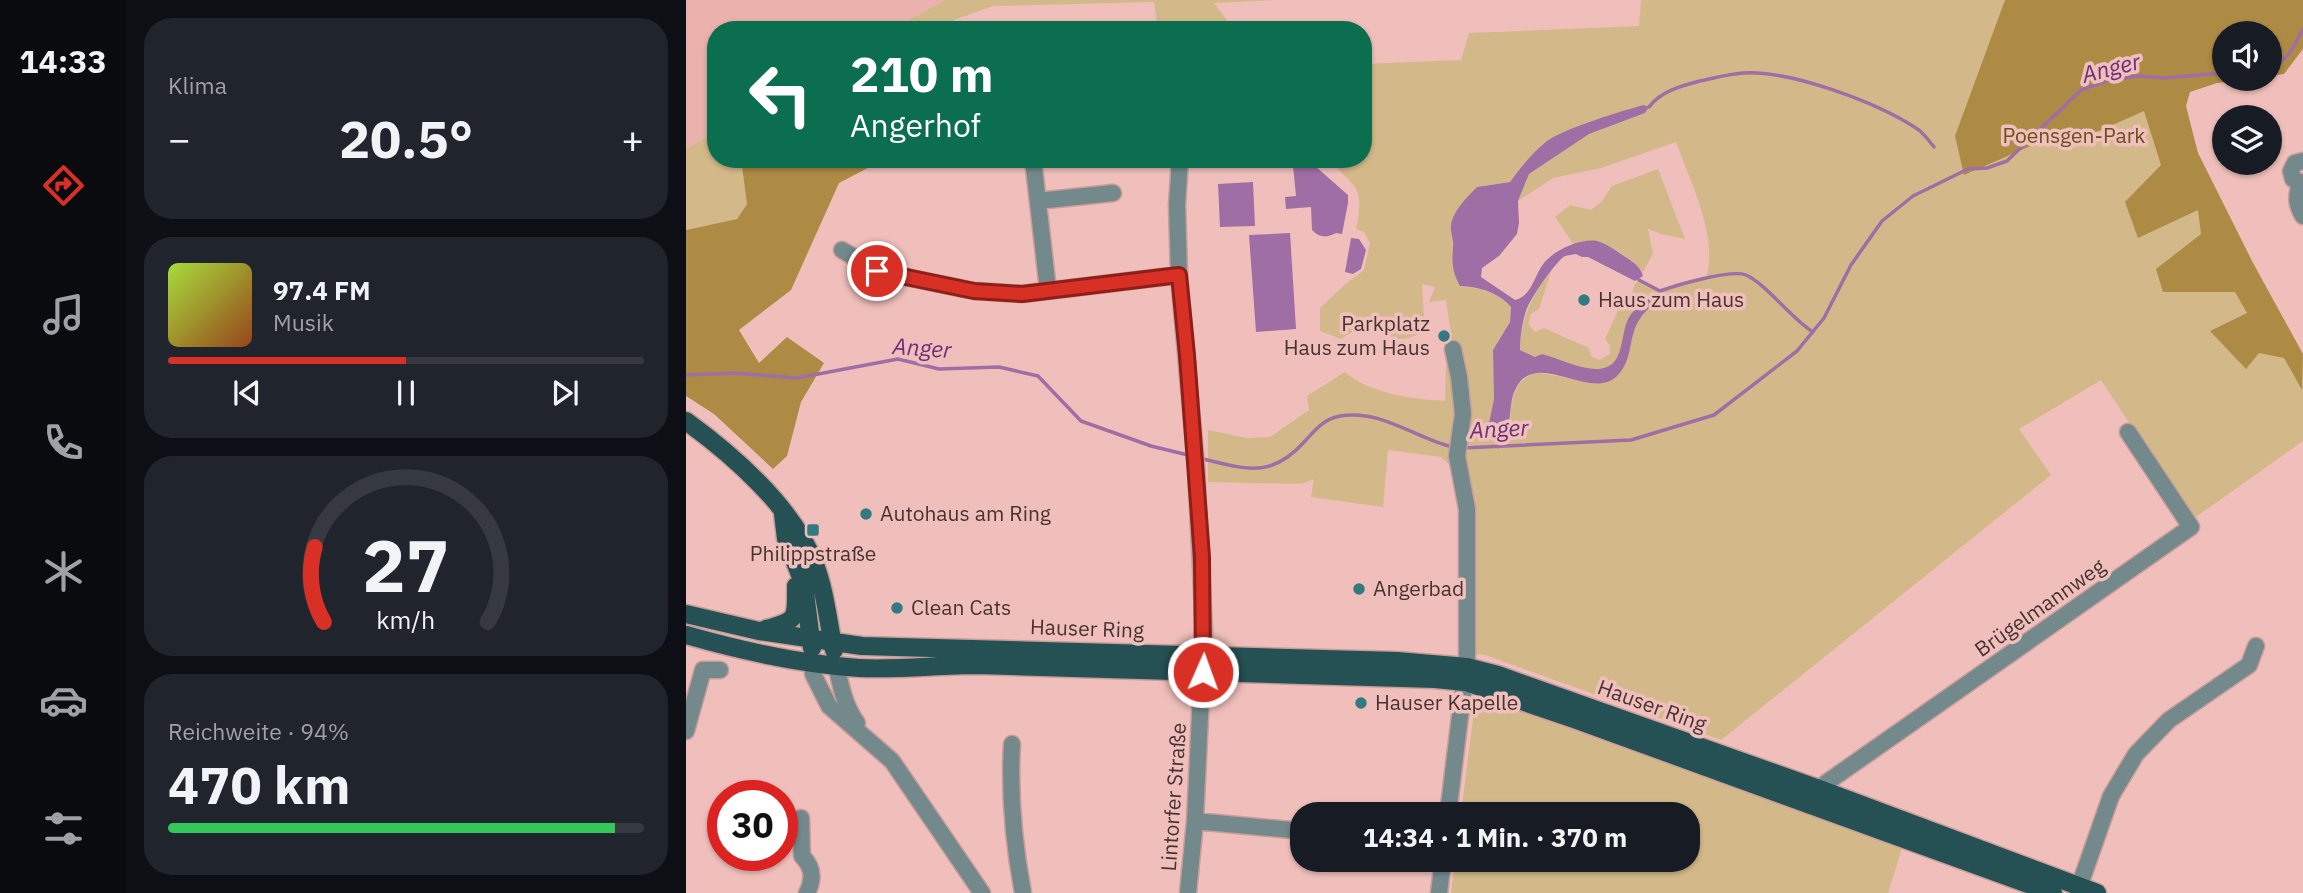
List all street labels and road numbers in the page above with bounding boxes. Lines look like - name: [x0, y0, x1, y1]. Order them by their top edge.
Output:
- street label: Brügelmannweg: [1969, 552, 2110, 663]
- street label: Hauser Ring: [1030, 612, 1145, 644]
- street label: Hauser Ring: [1594, 672, 1711, 738]
- street label: Lintorfer Straße: [1154, 722, 1192, 872]

